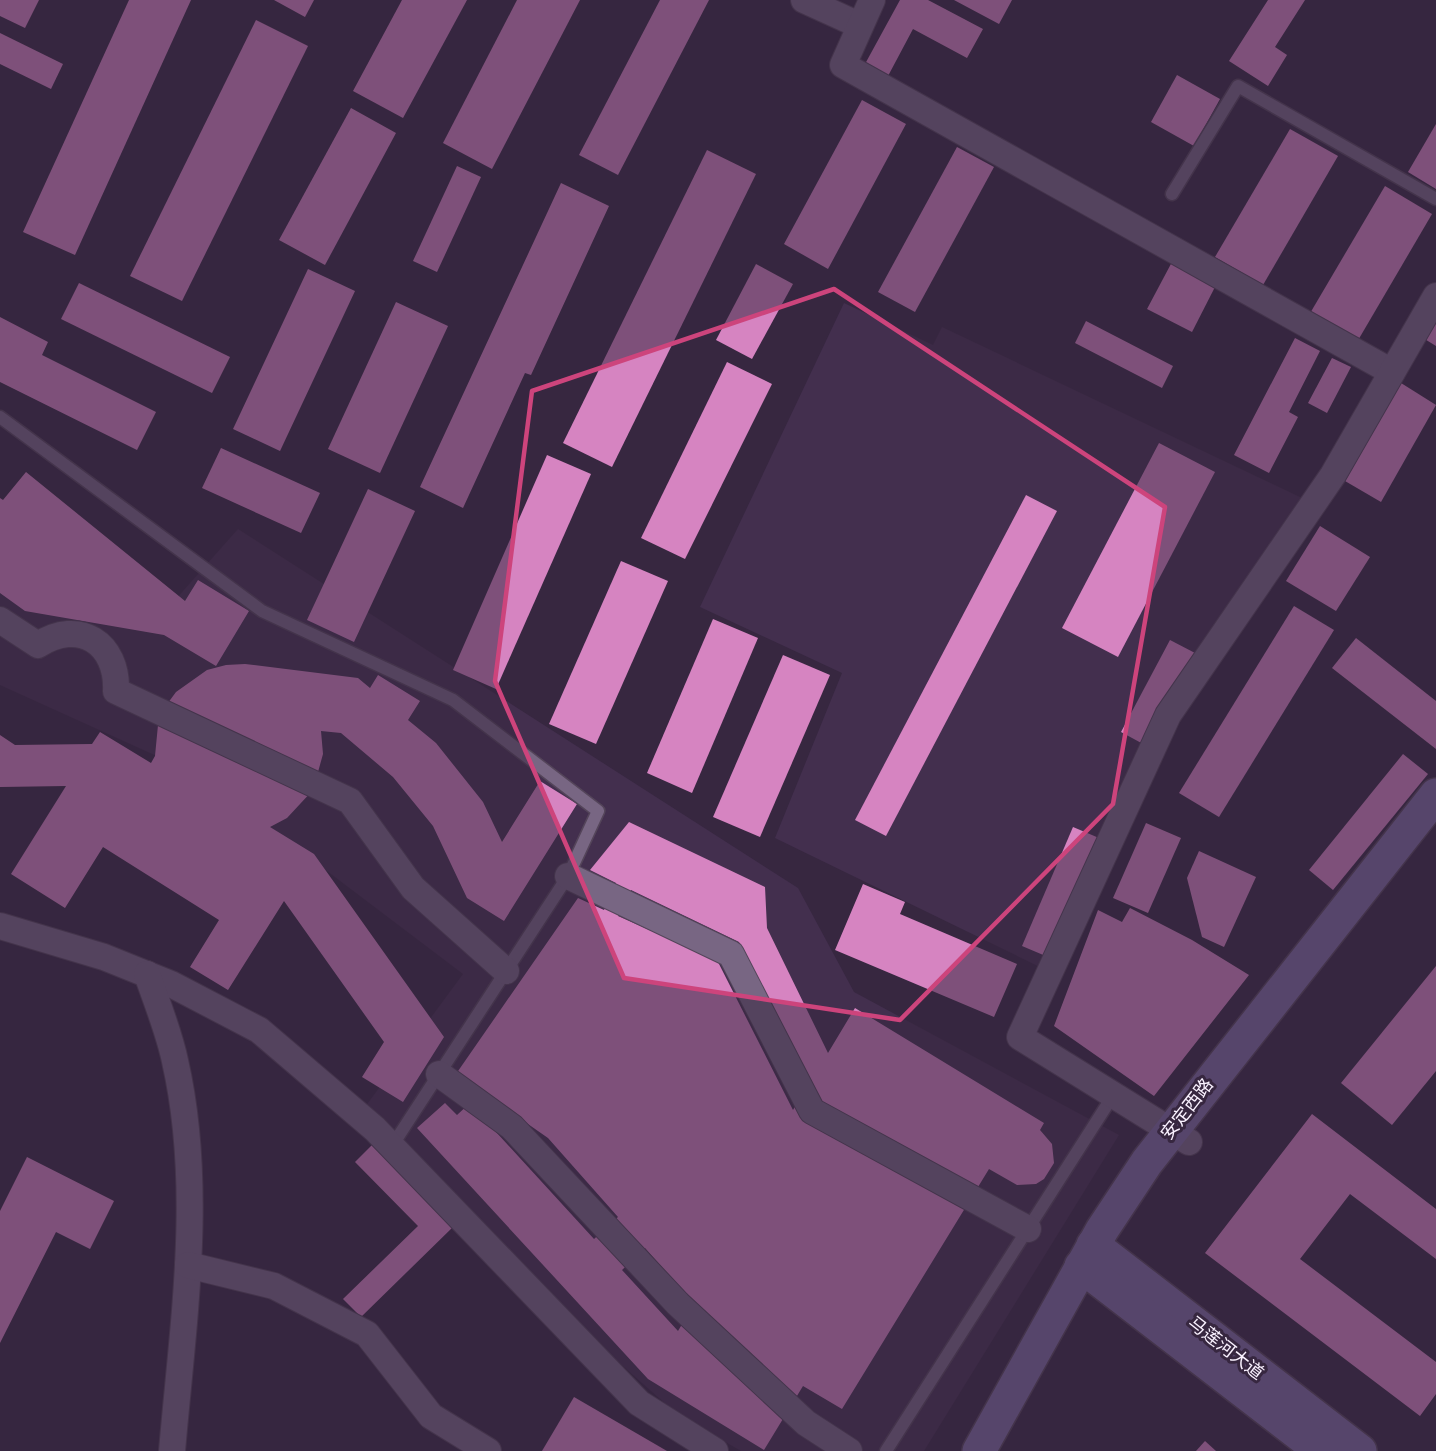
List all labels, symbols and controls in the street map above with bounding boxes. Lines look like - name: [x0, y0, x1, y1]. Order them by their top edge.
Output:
- street label: 安定西路: [1154, 1072, 1219, 1145]
- street label: 马莲河大道: [1183, 1309, 1270, 1386]

